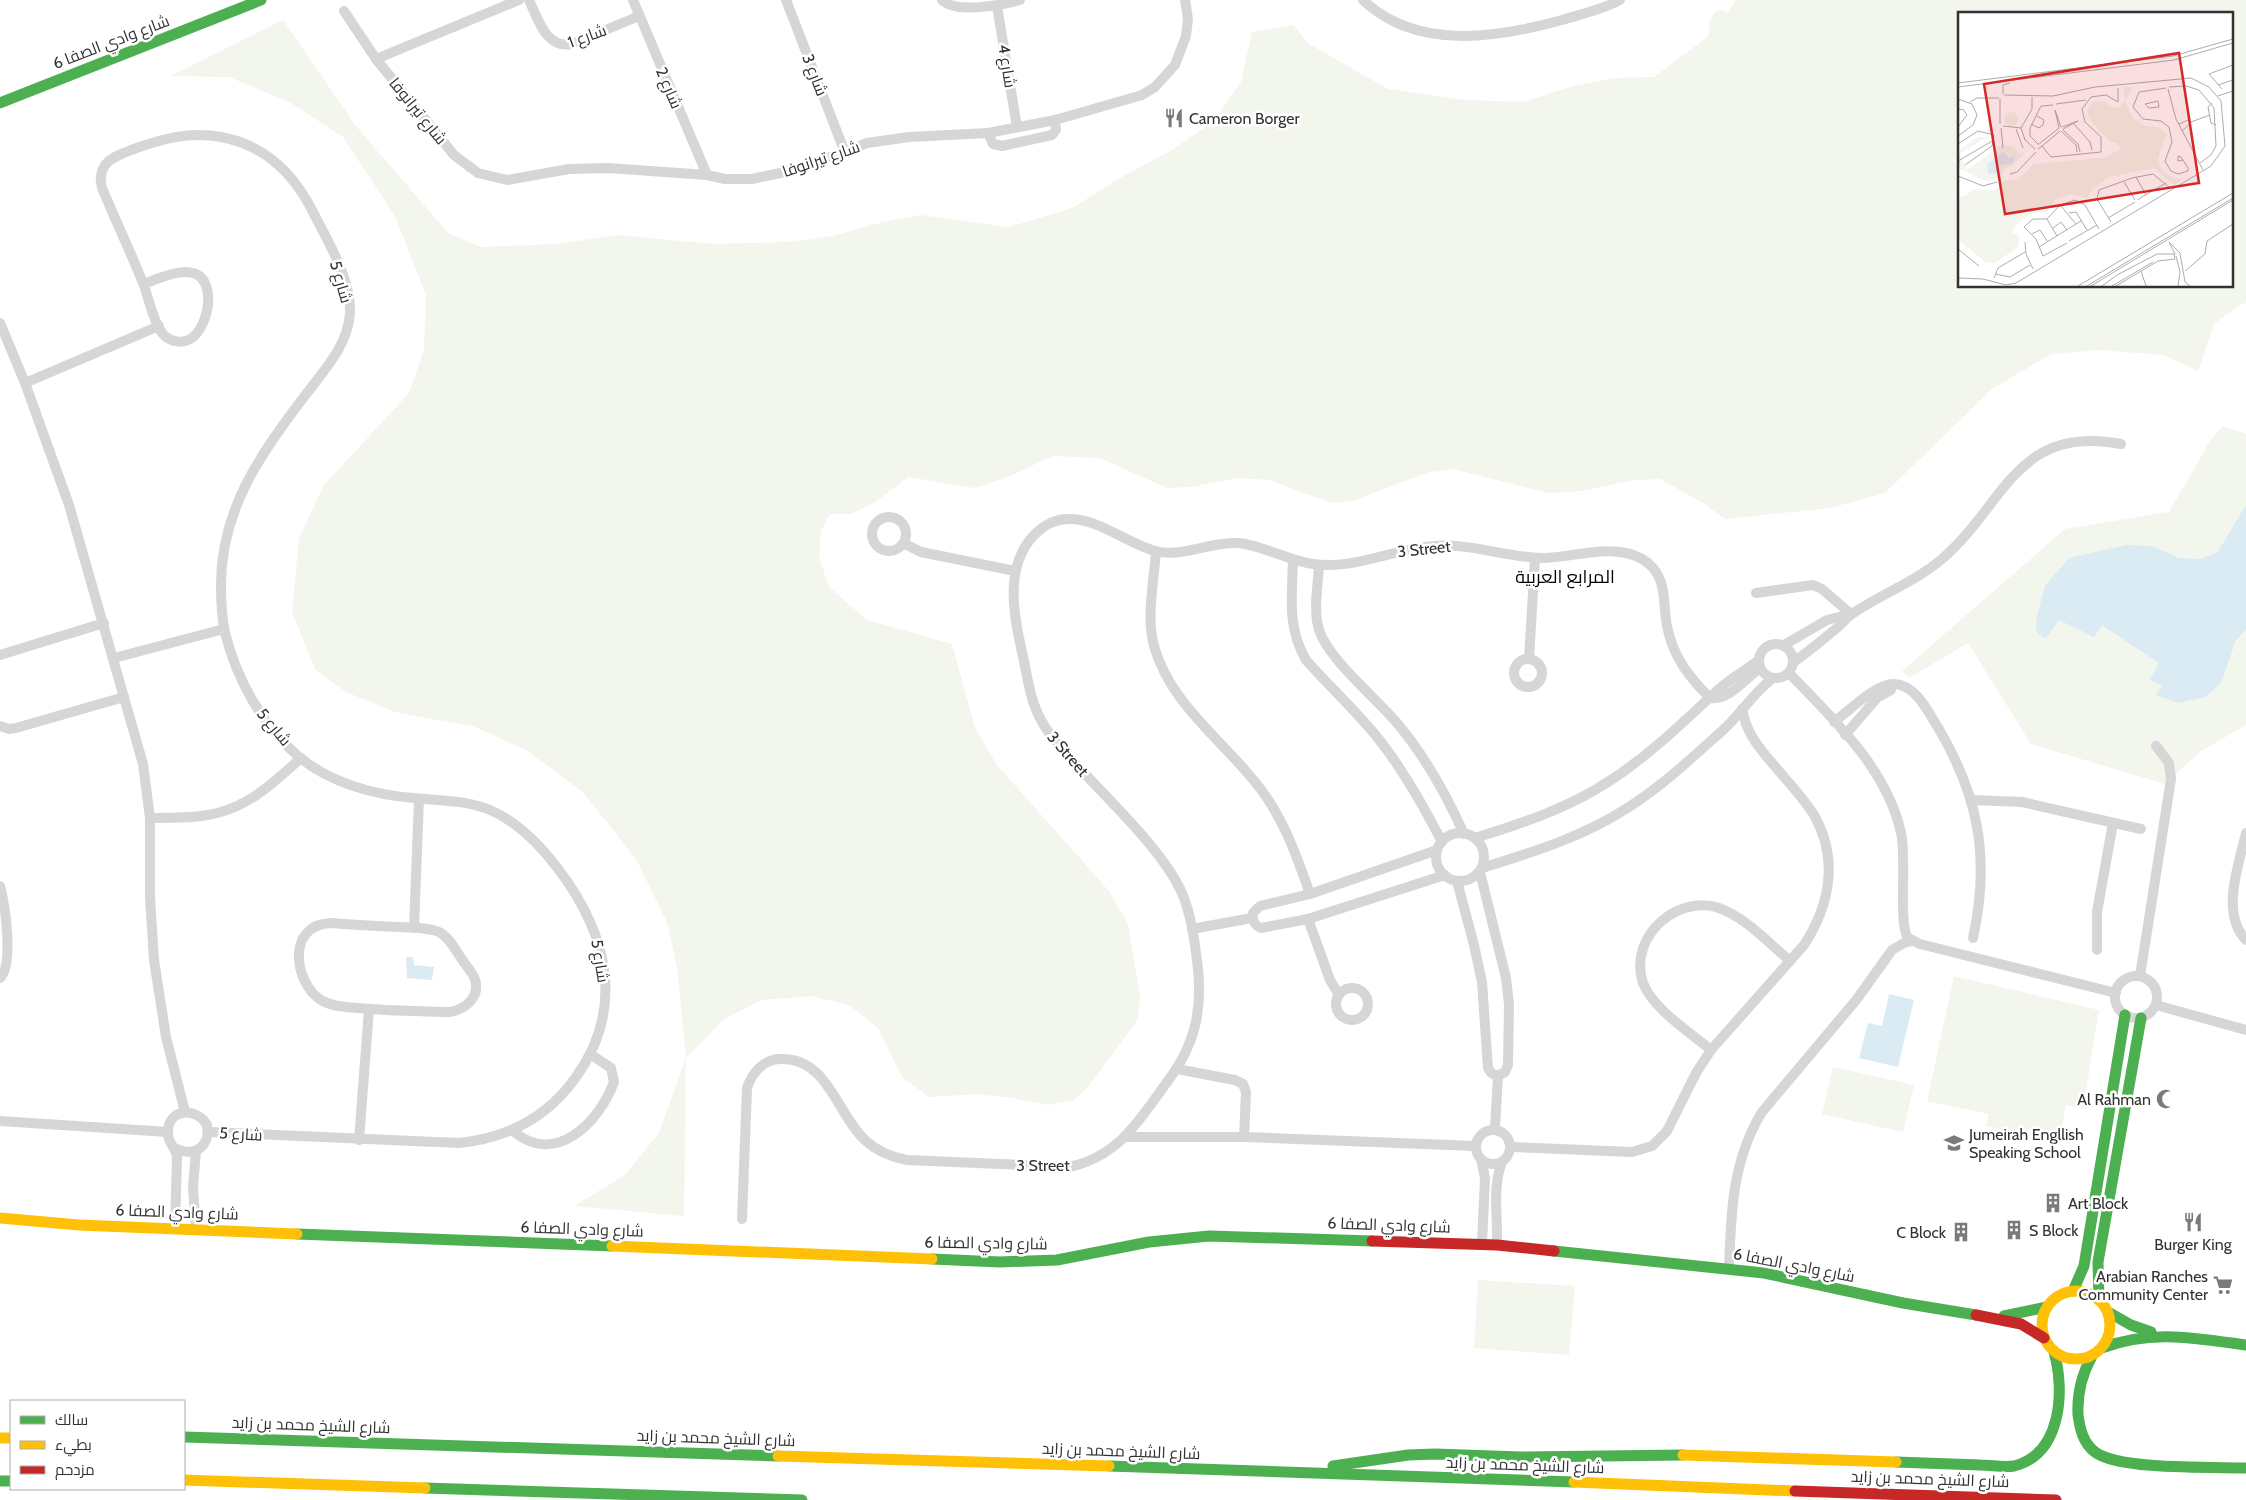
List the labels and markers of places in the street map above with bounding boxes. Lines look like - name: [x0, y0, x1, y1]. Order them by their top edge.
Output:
- restaurant icon: Cameron Borger: [1163, 107, 1185, 129]
- place label: Cameron Borger: [1189, 109, 1300, 128]
- mosque icon: Al Rahman: [2155, 1088, 2177, 1110]
- place label: Al Rahman: [2077, 1090, 2151, 1109]
- place label: Jumeirah Engllish Speaking School: [1968, 1125, 2084, 1162]
- school or university icon: Jumeirah Engllish Speaking School: [1943, 1132, 1965, 1154]
- building icon: Art Block: [2042, 1192, 2064, 1214]
- place label: Art Block: [2068, 1194, 2129, 1213]
- restaurant icon: Burger King: [2182, 1211, 2204, 1233]
- building icon: S Block: [2003, 1219, 2025, 1241]
- building icon: C Block: [1950, 1221, 1972, 1243]
- place label: S Block: [2029, 1221, 2079, 1240]
- place label: C Block: [1896, 1223, 1947, 1242]
- place label: Burger King: [2154, 1235, 2233, 1254]
- place label: Arabian Ranches Community Center: [2078, 1267, 2209, 1304]
- supermarket icon: Arabian Ranches Community Center: [2212, 1274, 2234, 1296]

